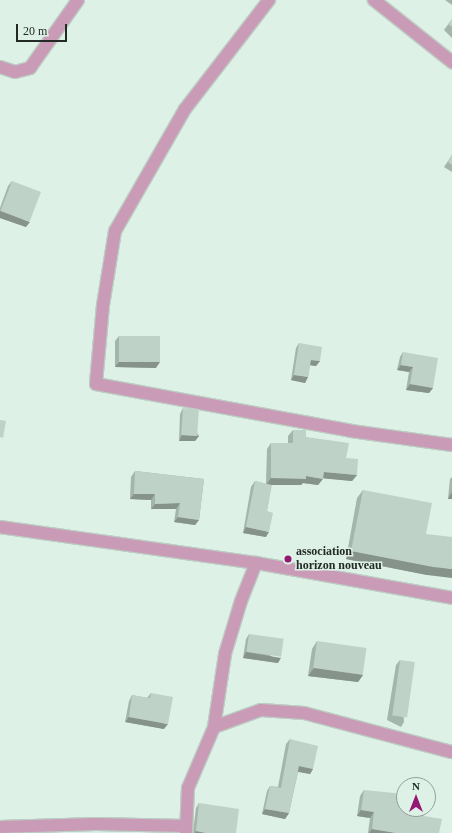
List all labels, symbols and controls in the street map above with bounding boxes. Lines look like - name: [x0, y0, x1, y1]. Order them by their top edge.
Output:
- scale bar: [18, 16, 69, 42]
- text: 20 m: [23, 24, 47, 38]
- place label: association horizon nouveau: [296, 545, 382, 573]
- marker: association horizon nouveau: [283, 554, 293, 564]
- north arrow: [396, 777, 436, 817]
- text: N: [412, 780, 420, 792]

